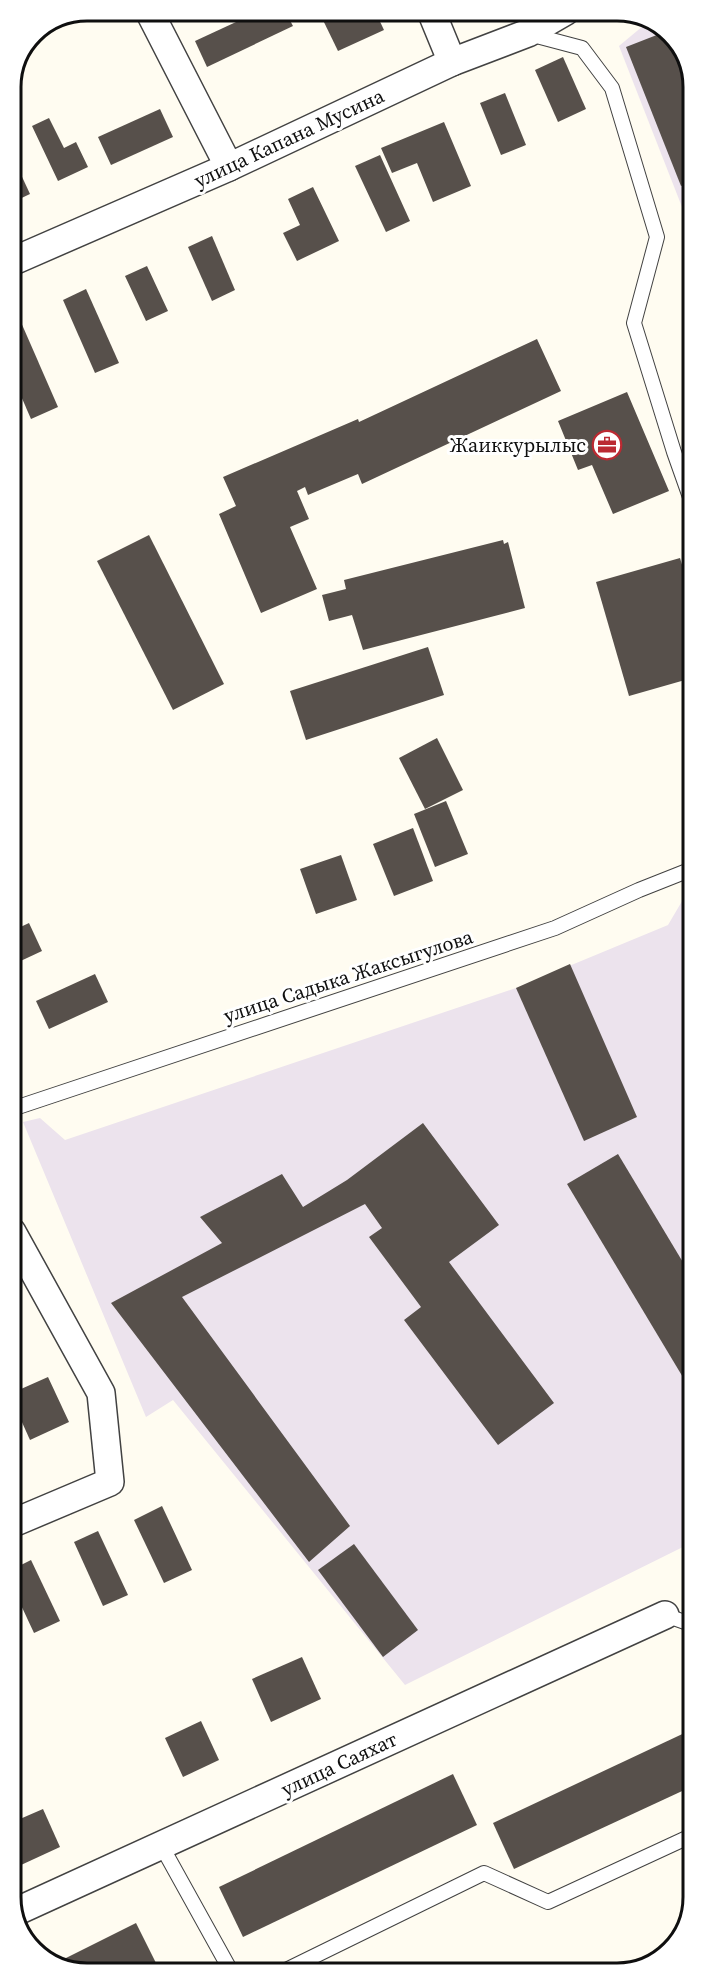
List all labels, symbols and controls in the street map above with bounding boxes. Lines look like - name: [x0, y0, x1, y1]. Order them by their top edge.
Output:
- street label: улица Капана Мусина: [189, 81, 389, 194]
- office icon: Жаиккурылыс: [591, 429, 623, 461]
- place label: Жаиккурылыс: [450, 431, 586, 459]
- street label: улица Садыка Жаксыгулова: [220, 922, 477, 1030]
- street label: улица Саяхат: [276, 1725, 402, 1803]

